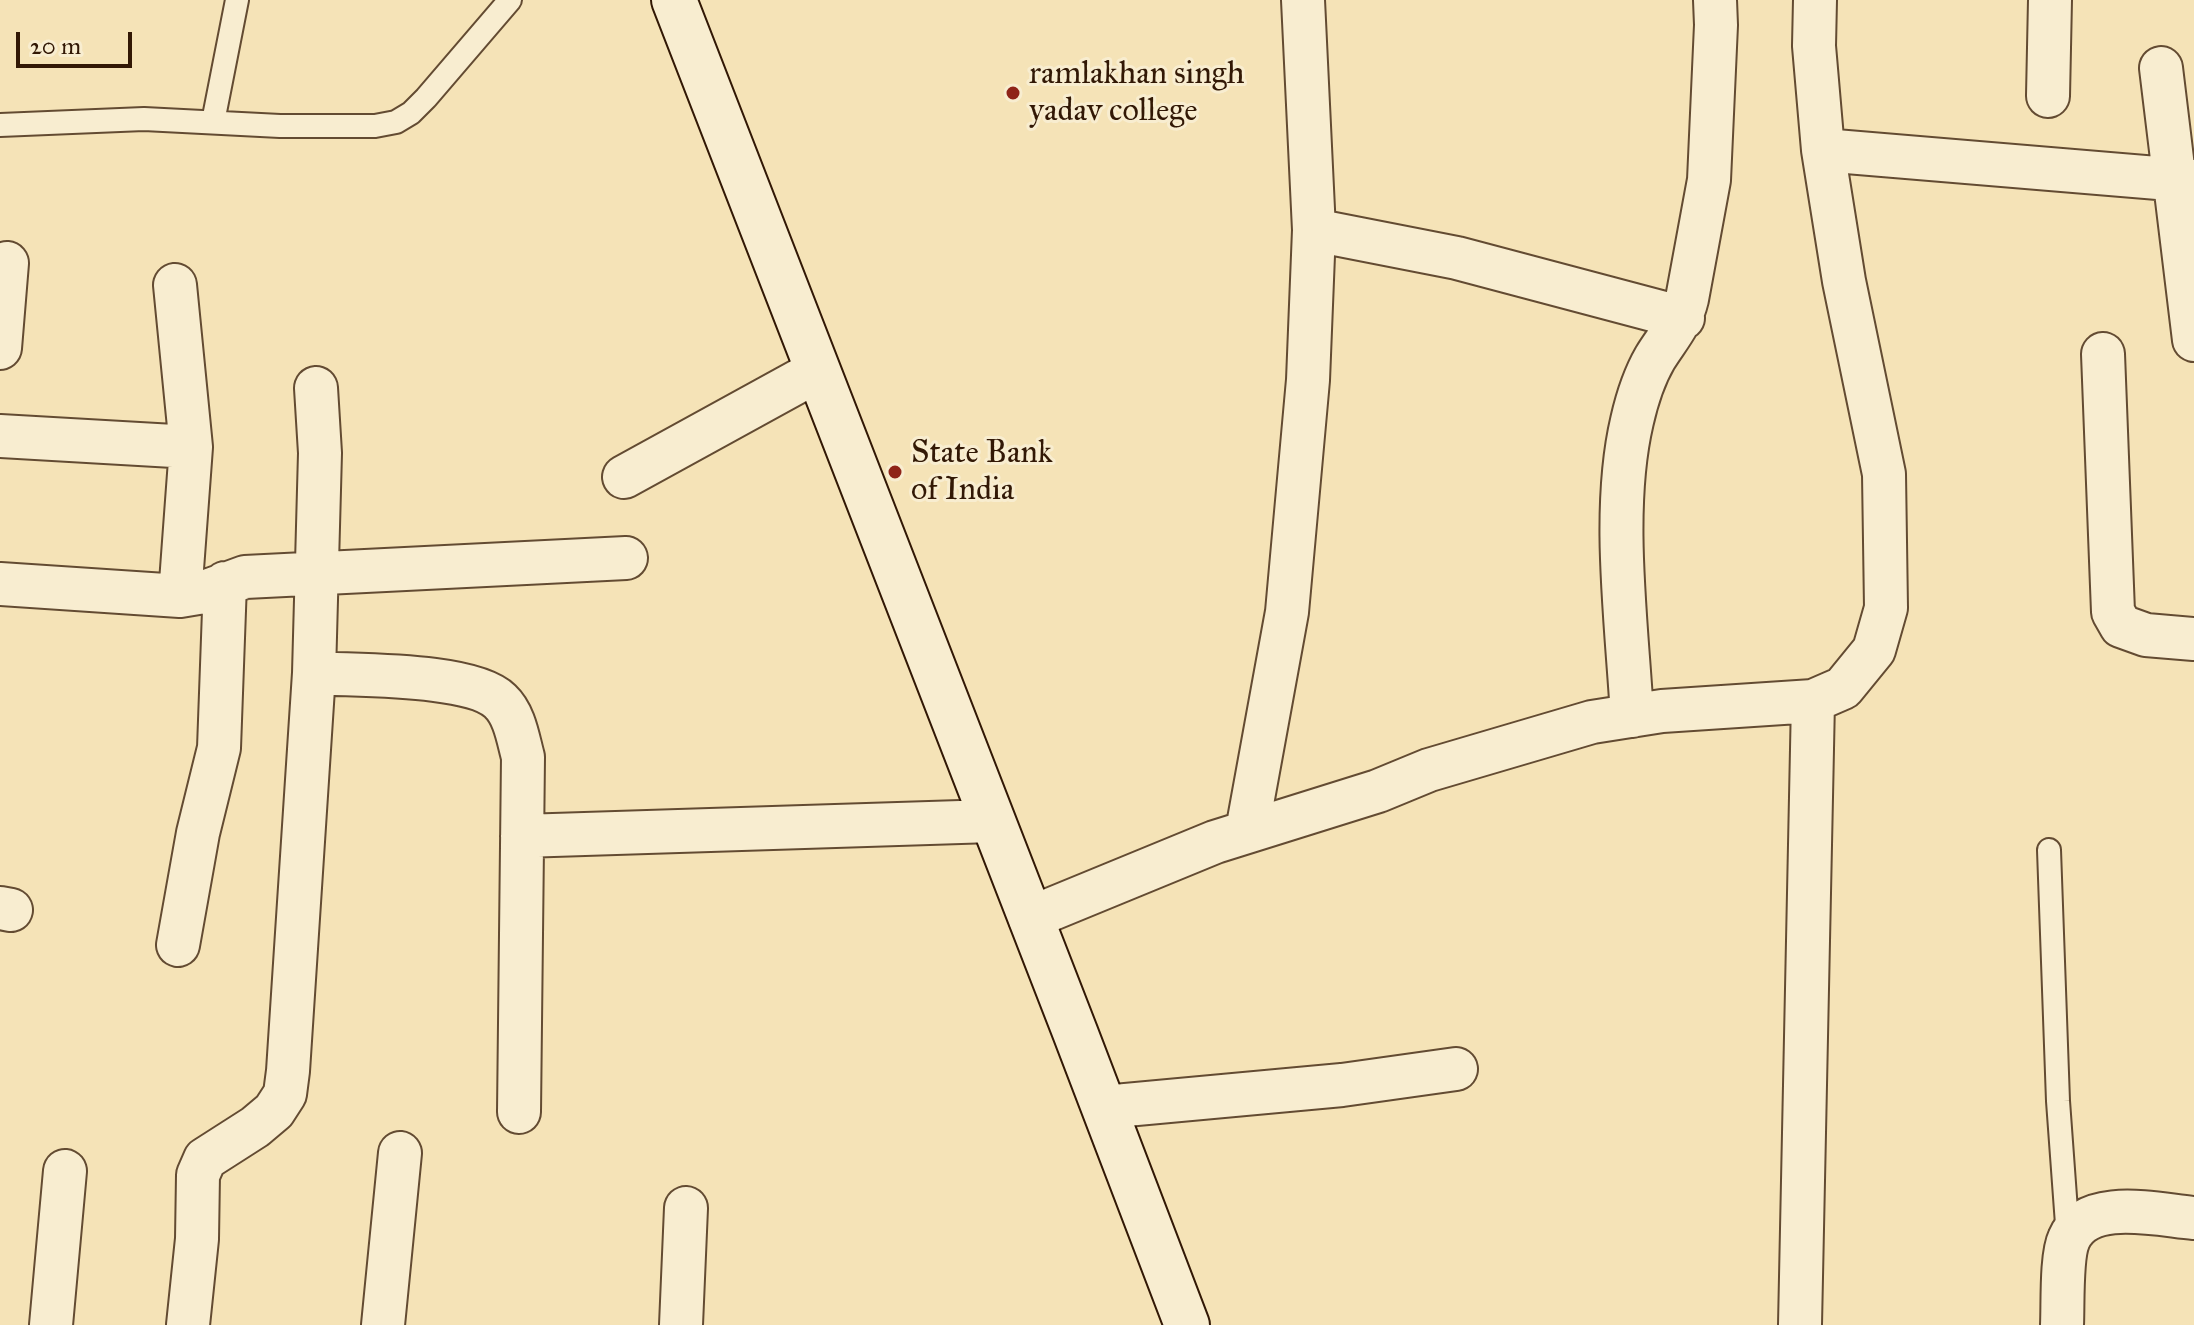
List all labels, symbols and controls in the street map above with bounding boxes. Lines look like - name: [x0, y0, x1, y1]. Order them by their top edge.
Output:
- scale bar: [20, 16, 136, 66]
- text: 20 m: [30, 31, 81, 61]
- place label: ramlakhan singh yadav college: [1029, 56, 1244, 131]
- marker: ramlakhan singh yadav college: [1004, 84, 1022, 102]
- place label: State Bank of India: [911, 435, 1053, 510]
- marker: State Bank of India: [886, 463, 904, 481]

